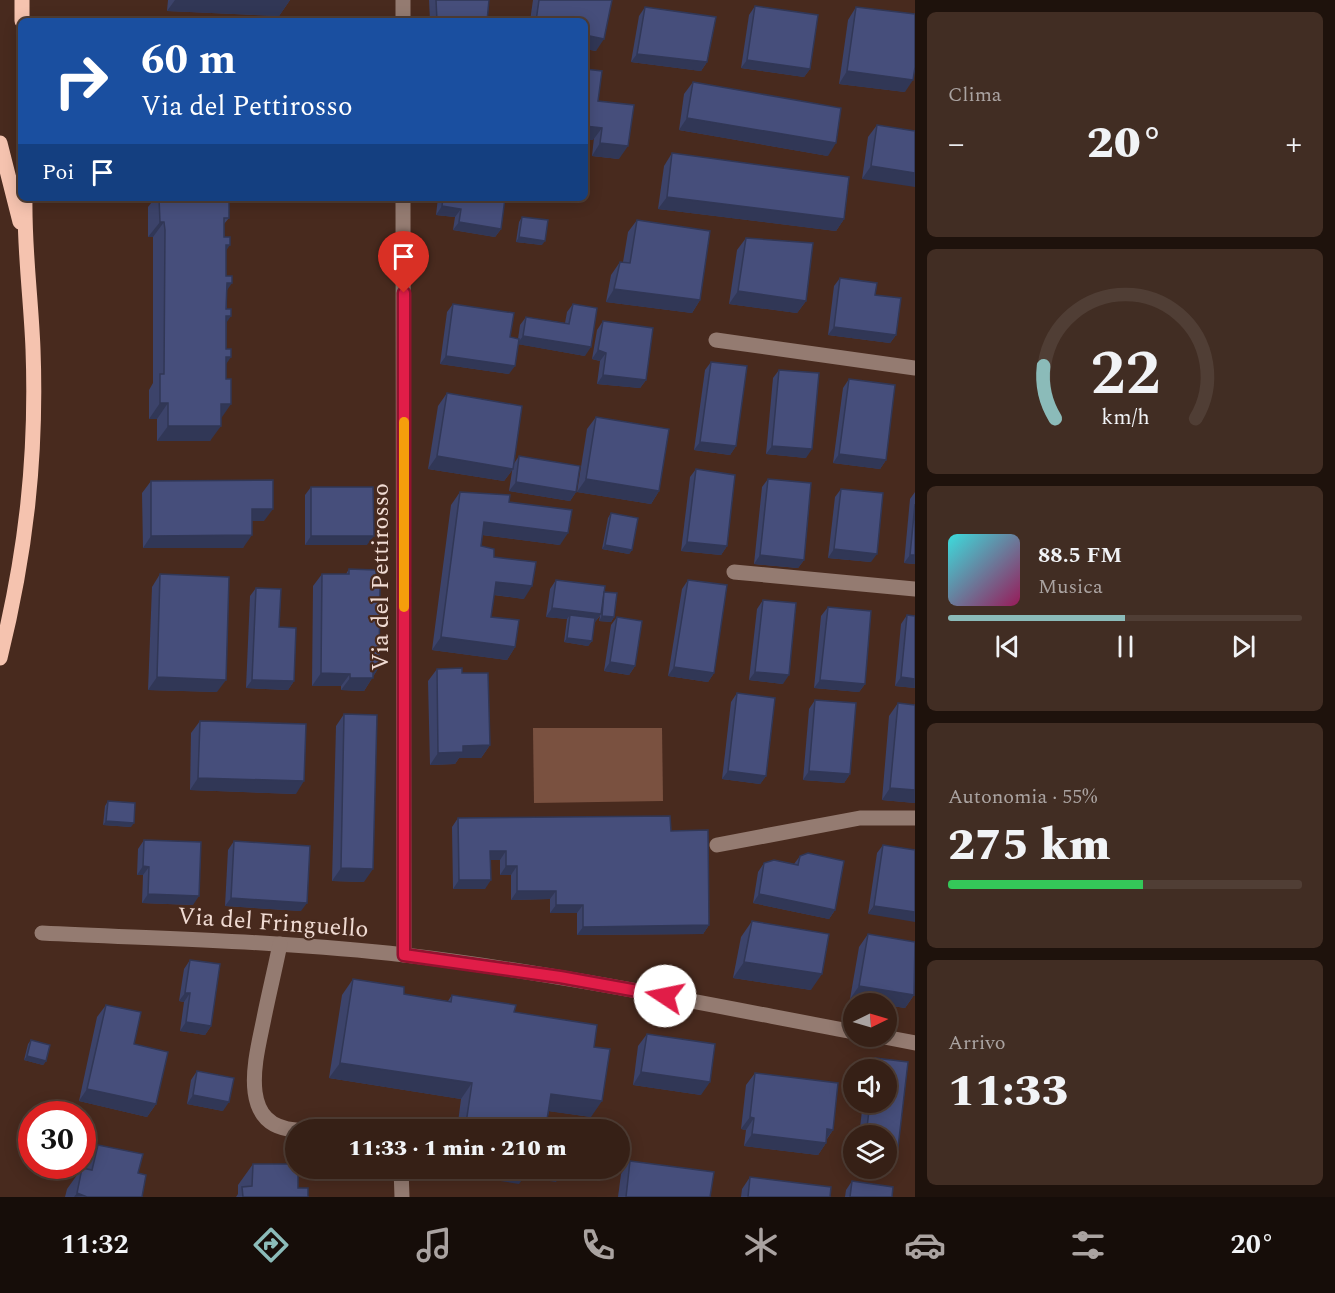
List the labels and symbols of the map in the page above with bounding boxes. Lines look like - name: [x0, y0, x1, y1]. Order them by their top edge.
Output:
- pin: [378, 231, 429, 293]
- street label: Via del Pettirosso: [363, 483, 399, 671]
- street label: Via del Fringuello: [176, 898, 370, 948]
- position arrow: [633, 964, 697, 1028]
- north arrow: [843, 993, 897, 1047]
- speed limit sign: 30: [18, 1101, 96, 1179]

